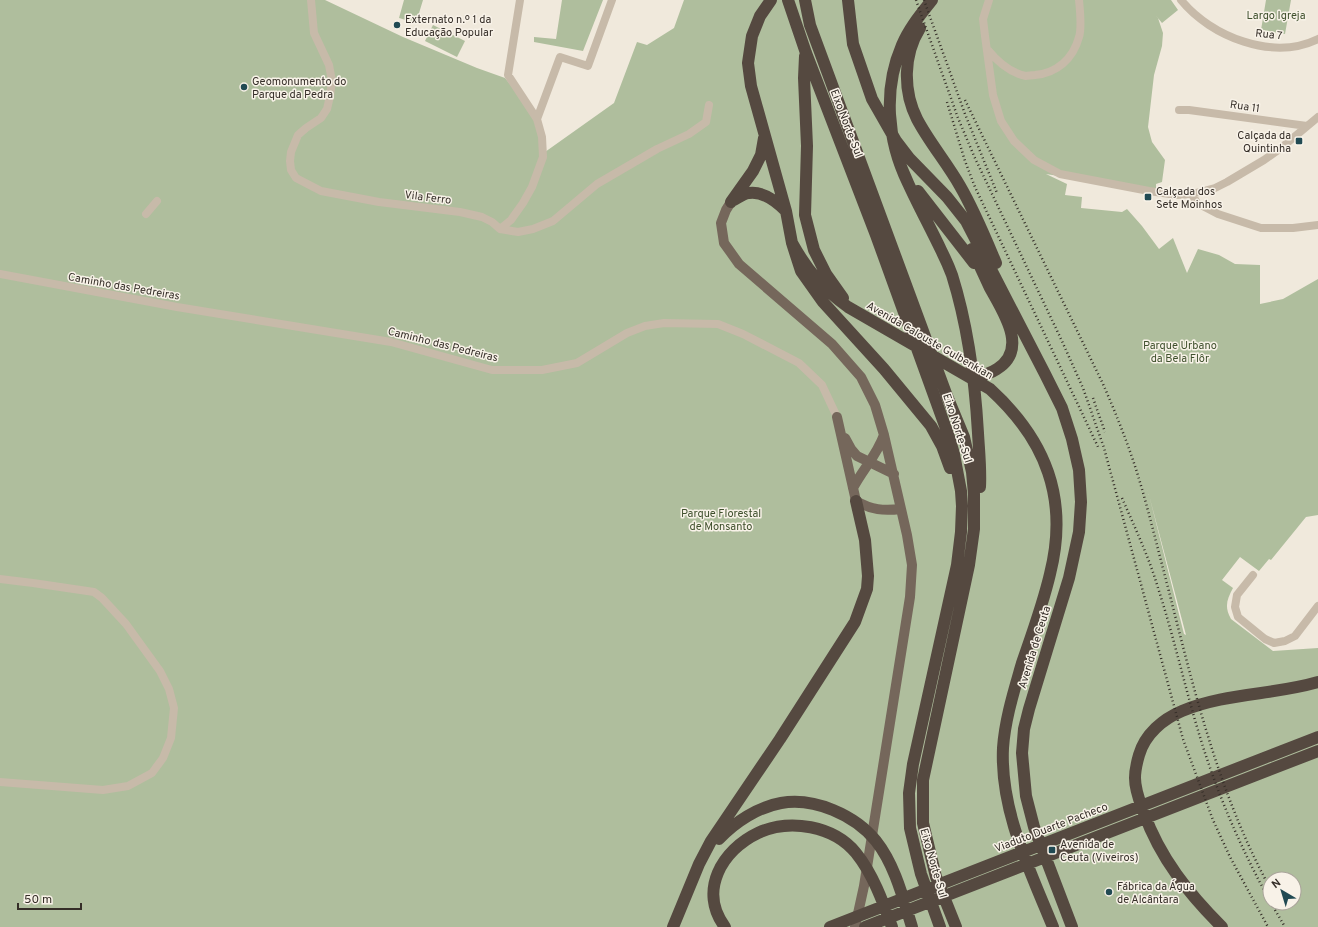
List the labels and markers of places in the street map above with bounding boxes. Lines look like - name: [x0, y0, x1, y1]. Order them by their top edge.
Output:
- place label: Externato n.º 1 da Educação Popular: [405, 13, 494, 40]
- marker: Externato n.º 1 da Educação Popular: [392, 20, 402, 30]
- place label: Geomonumento do Parque da Pedra: [252, 75, 346, 102]
- marker: Geomonumento do Parque da Pedra: [239, 82, 249, 92]
- place label: Calçada da Quintinha: [1237, 129, 1291, 156]
- marker: Calçada da Quintinha: [1294, 136, 1304, 146]
- place label: Calçada dos Sete Moinhos: [1156, 185, 1222, 212]
- marker: Calçada dos Sete Moinhos: [1143, 192, 1153, 202]
- place label: Avenida de Ceuta (Viveiros): [1060, 838, 1139, 865]
- marker: Avenida de Ceuta (Viveiros): [1047, 845, 1057, 855]
- place label: Fábrica da Água de Alcântara: [1117, 879, 1195, 907]
- marker: Fábrica da Água de Alcântara: [1104, 887, 1114, 897]

